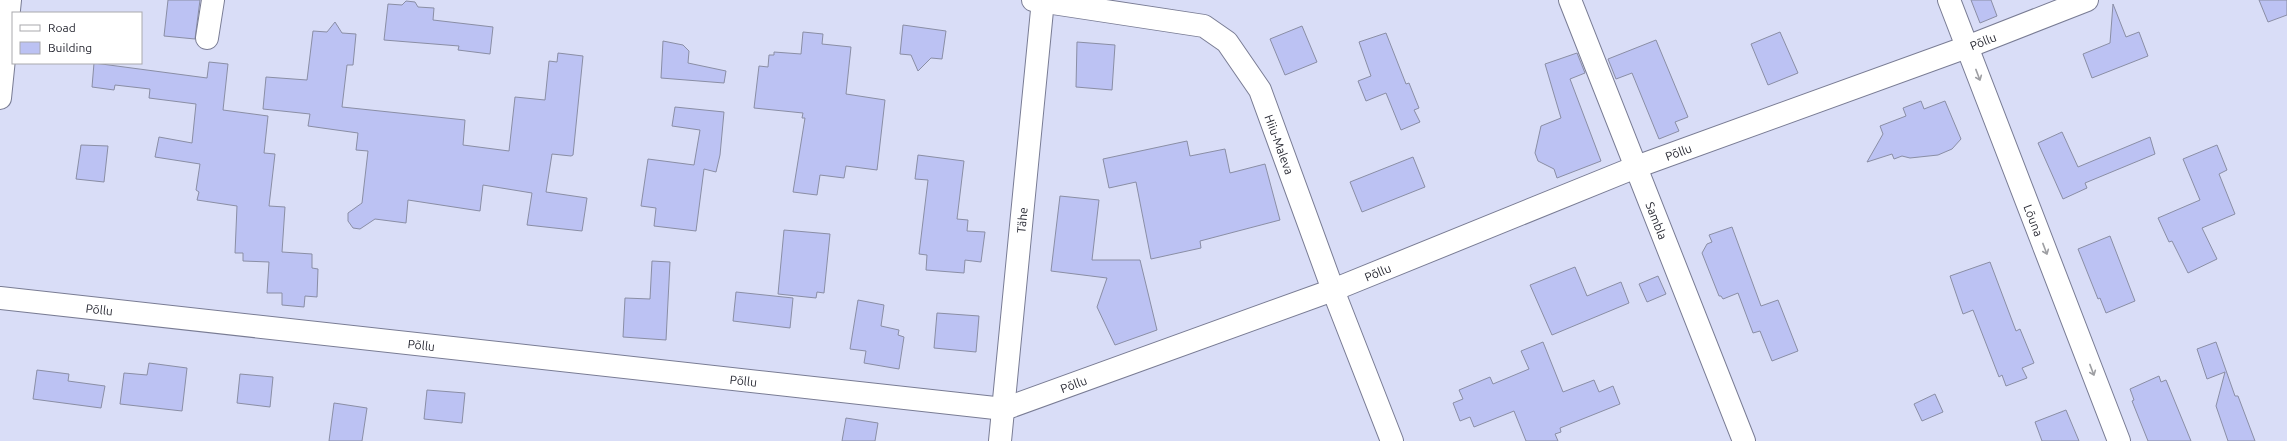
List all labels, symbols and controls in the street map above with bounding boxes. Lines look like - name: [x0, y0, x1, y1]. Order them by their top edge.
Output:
- legend: [12, 12, 142, 64]
- text: Road: [48, 21, 76, 34]
- street label: Põllu: [1968, 30, 1998, 52]
- text: Building: [48, 41, 92, 54]
- one-way arrow: [1975, 69, 1983, 81]
- street label: Hiiu-Maleva: [1263, 112, 1297, 176]
- street label: Põllu: [1663, 141, 1693, 162]
- street label: Sambla: [1644, 200, 1670, 241]
- street label: Lõuna: [2022, 202, 2046, 238]
- street label: Tähe: [1014, 207, 1029, 234]
- one-way arrow: [2042, 243, 2049, 255]
- street label: Põllu: [1362, 261, 1393, 283]
- street label: Põllu: [85, 301, 114, 317]
- street label: Põllu: [407, 337, 436, 353]
- one-way arrow: [2088, 364, 2096, 376]
- street label: Põllu: [729, 372, 758, 388]
- street label: Põllu: [1058, 373, 1089, 395]

